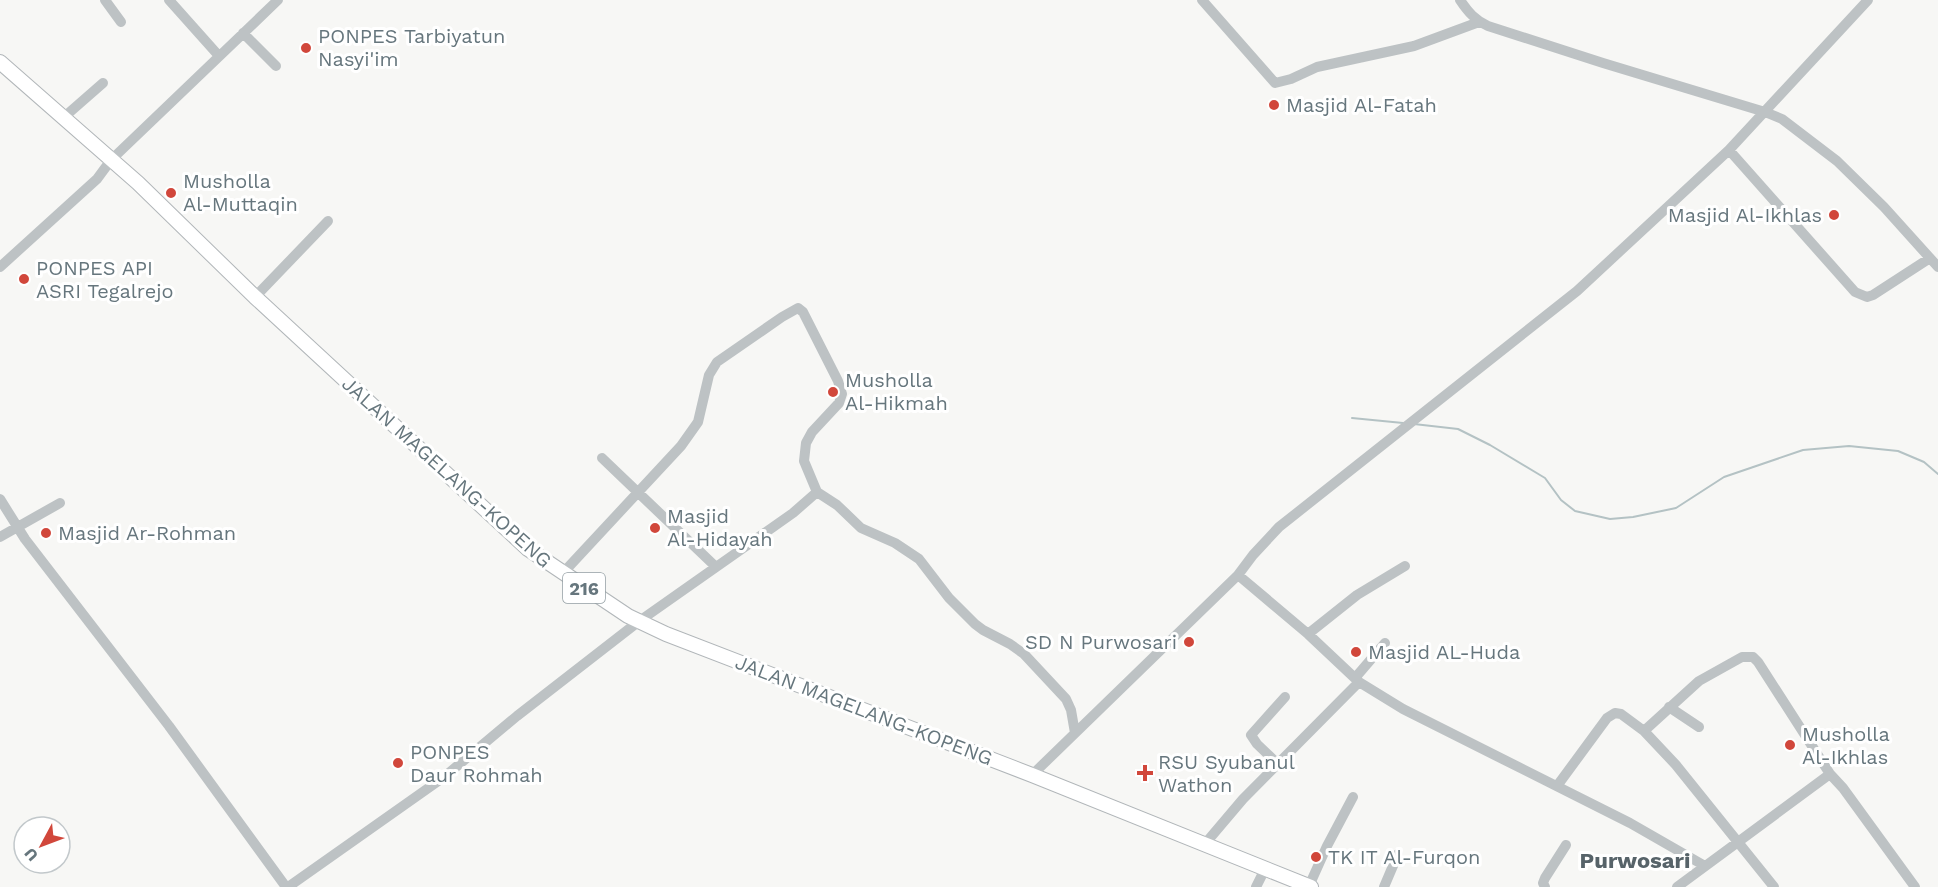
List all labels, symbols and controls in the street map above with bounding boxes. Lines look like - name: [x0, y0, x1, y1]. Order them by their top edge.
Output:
- place label: PONPES Tarbiyatun Nasyi'im: [318, 24, 505, 71]
- marker: PONPES Tarbiyatun Nasyi'im: [299, 41, 313, 55]
- place label: Masjid Al-Fatah: [1286, 93, 1437, 117]
- marker: Masjid Al-Fatah: [1267, 98, 1281, 112]
- place label: Musholla Al-Muttaqin: [183, 169, 298, 216]
- marker: Musholla Al-Muttaqin: [164, 186, 178, 200]
- place label: Masjid Al-Ikhlas: [1668, 203, 1822, 227]
- marker: Masjid Al-Ikhlas: [1827, 208, 1841, 222]
- place label: PONPES API ASRI Tegalrejo: [36, 256, 174, 303]
- marker: PONPES API ASRI Tegalrejo: [17, 272, 31, 286]
- place label: Musholla Al-Hikmah: [845, 368, 948, 415]
- street label: JALAN MAGELANG-KOPENG: [337, 371, 557, 573]
- marker: Musholla Al-Hikmah: [826, 385, 840, 399]
- place label: Masjid Al-Hidayah: [667, 504, 773, 551]
- place label: Masjid Ar-Rohman: [58, 521, 236, 545]
- marker: Masjid Al-Hidayah: [648, 521, 662, 535]
- marker: Masjid Ar-Rohman: [39, 526, 53, 540]
- road number: 216: [563, 573, 605, 603]
- place label: SD N Purwosari: [1025, 630, 1177, 654]
- marker: SD N Purwosari: [1182, 635, 1196, 649]
- place label: Masjid AL-Huda: [1368, 640, 1520, 664]
- marker: Masjid AL-Huda: [1349, 645, 1363, 659]
- street label: JALAN MAGELANG-KOPENG: [732, 650, 996, 770]
- place label: Musholla Al-Ikhlas: [1802, 722, 1890, 769]
- marker: Musholla Al-Ikhlas: [1783, 738, 1797, 752]
- place label: PONPES Daur Rohmah: [410, 740, 543, 787]
- place label: RSU Syubanul Wathon: [1158, 750, 1295, 797]
- marker: PONPES Daur Rohmah: [391, 756, 405, 770]
- marker: RSU Syubanul Wathon: [1136, 764, 1154, 782]
- north arrow: [12, 815, 72, 875]
- text: U: [20, 844, 42, 865]
- place label: TK IT Al-Furqon: [1328, 845, 1480, 869]
- district label: Purwosari: [1580, 848, 1690, 873]
- marker: TK IT Al-Furqon: [1309, 850, 1323, 864]

